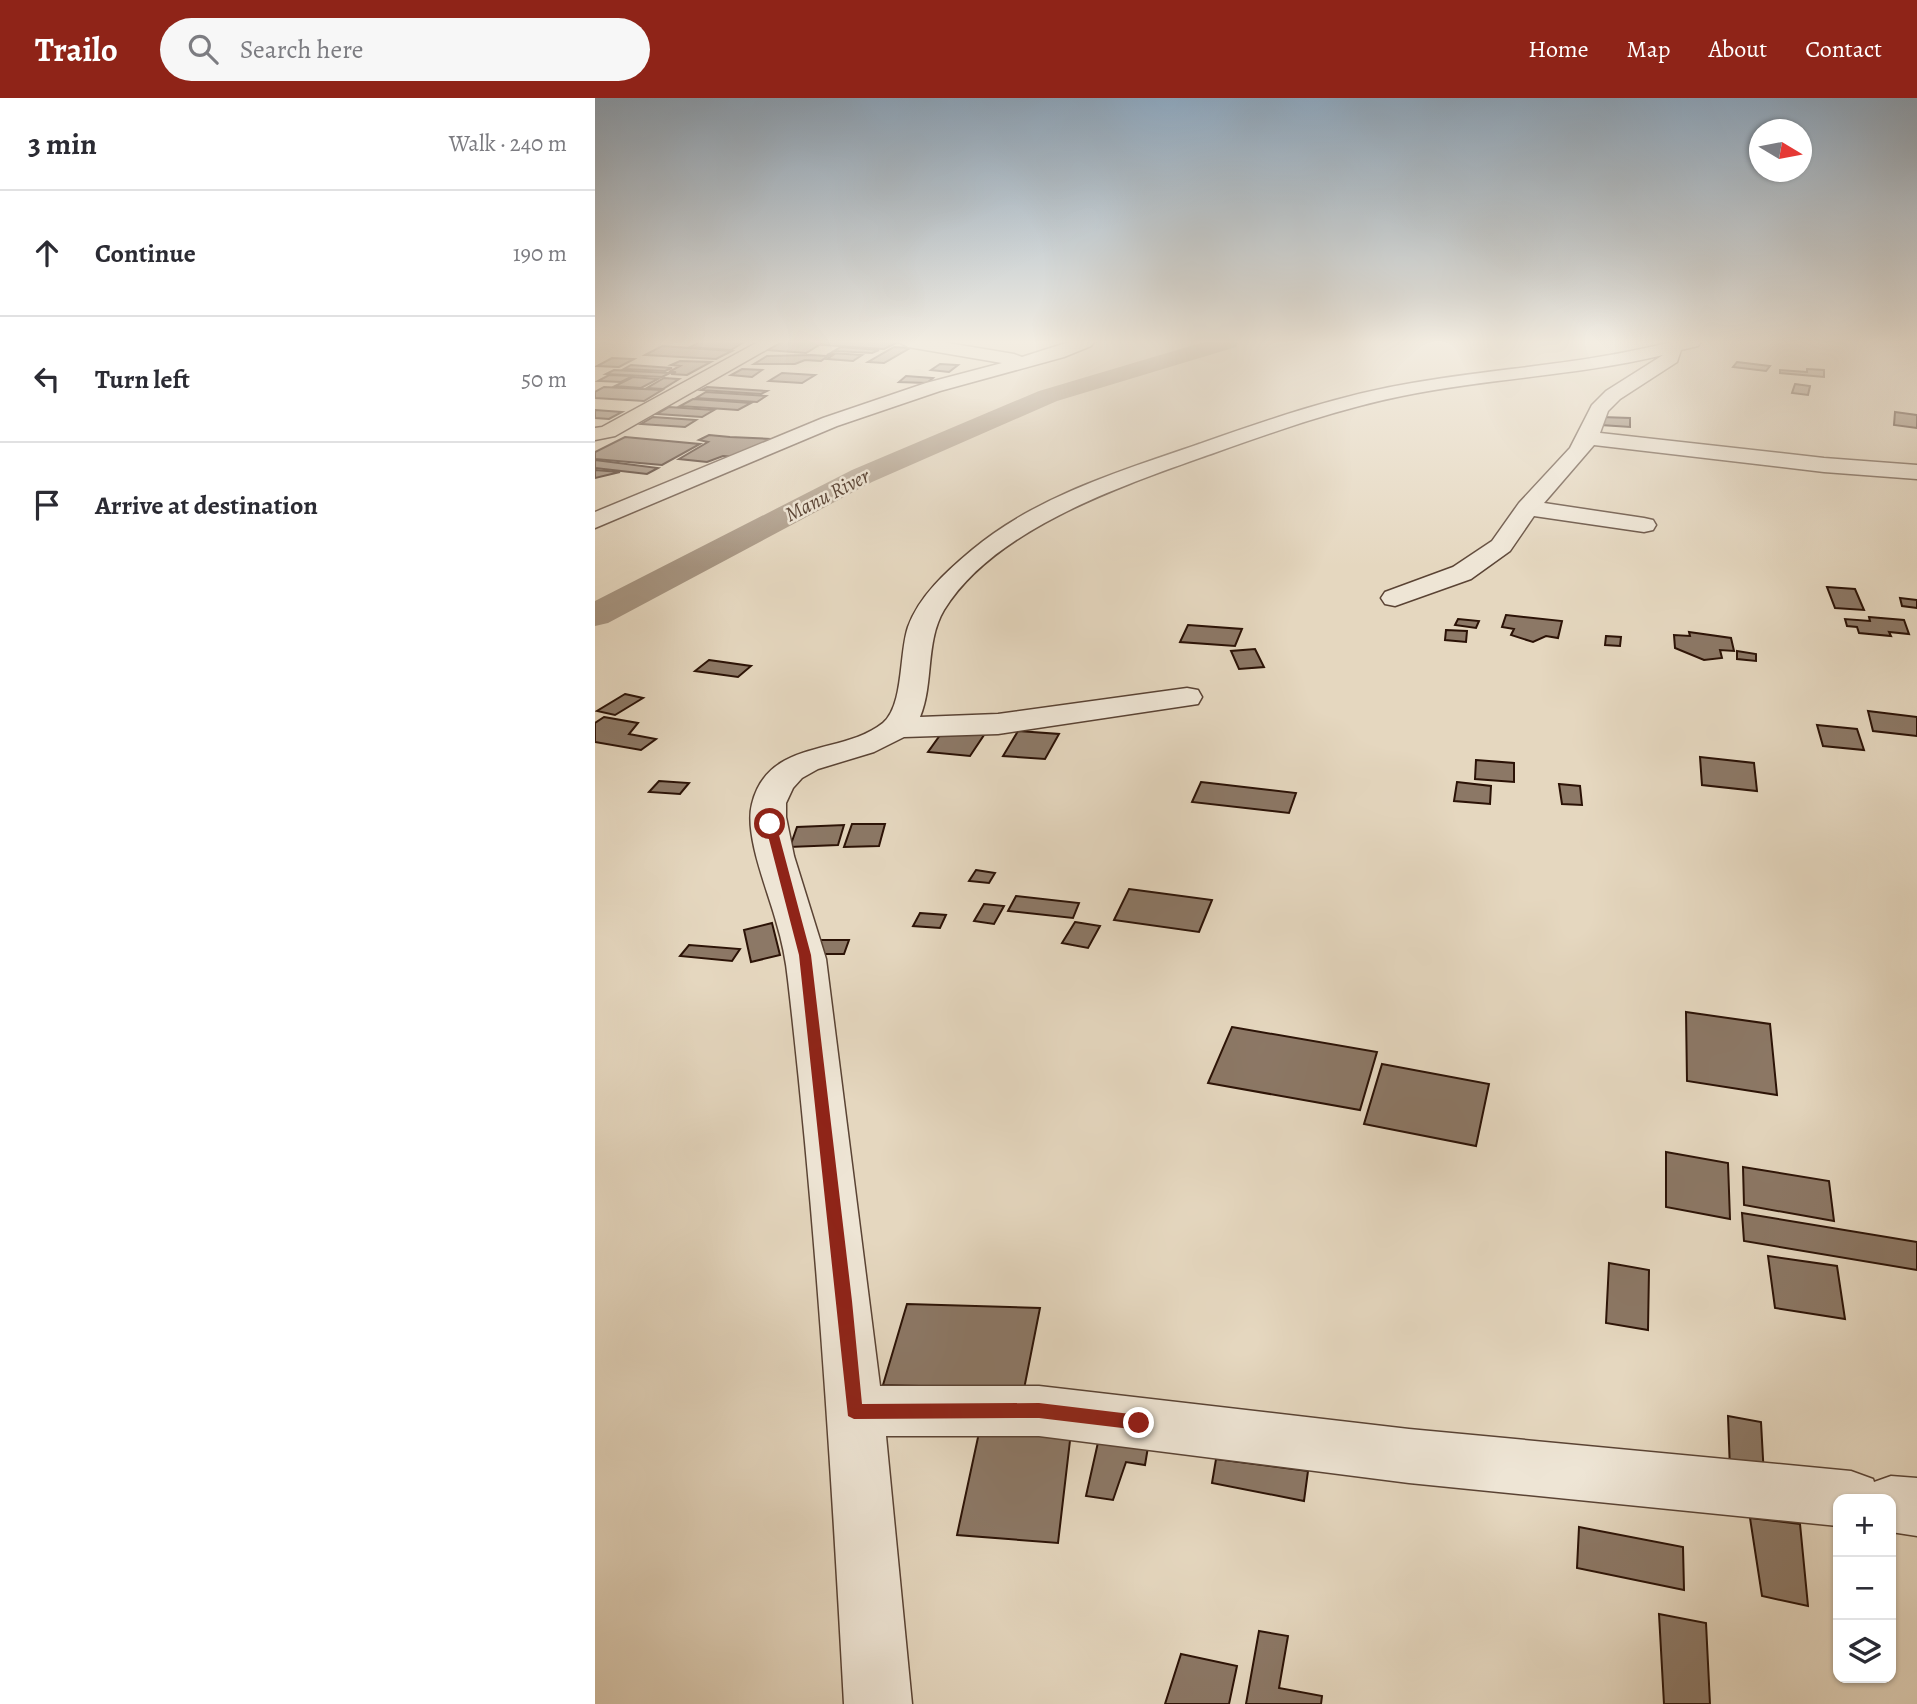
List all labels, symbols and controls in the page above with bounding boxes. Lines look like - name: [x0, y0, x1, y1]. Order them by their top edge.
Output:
- search box: [160, 18, 650, 81]
- text: Trailo: [35, 27, 118, 72]
- icon: search: [184, 30, 222, 68]
- text: Search here: [240, 32, 364, 67]
- text: Home: [1528, 33, 1589, 65]
- text: Map: [1627, 33, 1671, 65]
- text: About: [1709, 33, 1767, 65]
- text: Contact: [1805, 33, 1882, 65]
- north arrow: [1749, 119, 1812, 182]
- text: 3 min: [28, 124, 97, 164]
- text: Walk · 240 m: [449, 128, 567, 159]
- icon: ahead: [28, 234, 66, 272]
- text: Continue: [95, 236, 196, 271]
- text: 190 m: [513, 238, 567, 269]
- icon: left: [28, 360, 66, 398]
- text: Turn left: [95, 362, 190, 397]
- text: 50 m: [521, 364, 567, 395]
- water label: Manu River: [780, 461, 875, 528]
- icon: arrive: [28, 486, 66, 524]
- text: Arrive at destination: [95, 488, 318, 523]
- route start: [754, 808, 785, 839]
- route end: [1123, 1407, 1154, 1438]
- map controls: [1833, 1494, 1896, 1683]
- button: +: [1833, 1494, 1896, 1557]
- button: −: [1833, 1557, 1896, 1620]
- button: layers: [1833, 1620, 1896, 1683]

